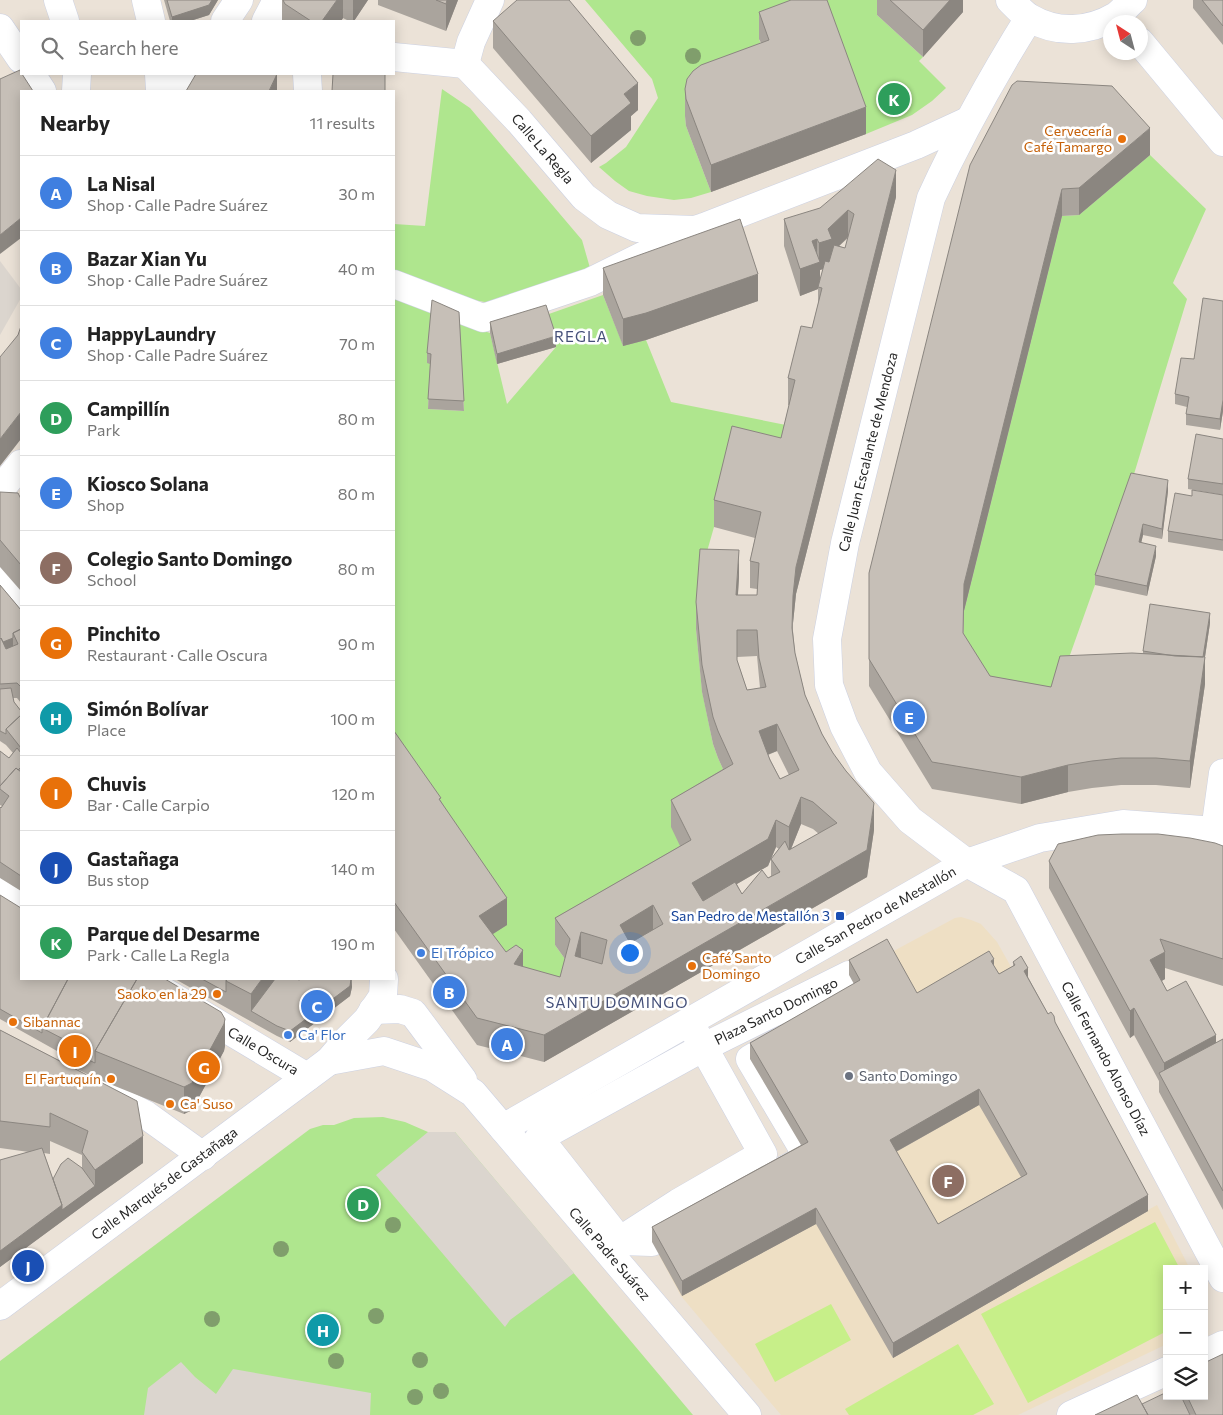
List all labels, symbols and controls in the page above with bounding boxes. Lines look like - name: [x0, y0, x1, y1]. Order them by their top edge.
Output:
- north arrow: [1103, 15, 1148, 60]
- search box: [20, 20, 395, 75]
- icon: search: [38, 34, 66, 62]
- text: Search here: [78, 36, 178, 59]
- pin: K: [878, 80, 910, 118]
- text: Nearby: [40, 110, 110, 135]
- street label: Calle La Regla: [508, 110, 578, 187]
- text: 11 results: [310, 113, 375, 132]
- place label: Cervecería Café Tamargo: [1024, 122, 1112, 155]
- marker: Cervecería Café Tamargo: [1116, 133, 1128, 145]
- text: La Nisal: [87, 172, 155, 195]
- text: A: [50, 184, 62, 203]
- text: 30 m: [338, 184, 375, 203]
- text: Shop · Calle Padre Suárez: [87, 195, 268, 214]
- text: Bazar Xian Yu: [87, 247, 207, 270]
- text: B: [51, 259, 61, 278]
- text: 40 m: [338, 259, 375, 278]
- text: Shop · Calle Padre Suárez: [87, 270, 268, 289]
- text: HappyLaundry: [87, 322, 216, 345]
- district label: REGLA: [554, 327, 608, 345]
- text: C: [51, 334, 61, 353]
- text: 70 m: [339, 334, 375, 353]
- text: Shop · Calle Padre Suárez: [87, 345, 268, 364]
- street label: Calle Juan Escalante de Mendoza: [834, 350, 901, 553]
- text: Campillín: [87, 397, 170, 420]
- text: D: [50, 409, 62, 428]
- text: 80 m: [338, 409, 375, 428]
- text: Park: [87, 420, 120, 439]
- text: Kiosco Solana: [87, 472, 209, 495]
- text: E: [51, 484, 61, 503]
- text: 80 m: [338, 484, 375, 503]
- text: Shop: [87, 495, 125, 514]
- text: Colegio Santo Domingo: [87, 547, 292, 570]
- text: F: [51, 559, 61, 578]
- text: 80 m: [338, 559, 375, 578]
- text: School: [87, 570, 137, 589]
- text: Pinchito: [87, 622, 160, 645]
- text: G: [50, 634, 62, 653]
- text: 90 m: [338, 634, 375, 653]
- text: Restaurant · Calle Oscura: [87, 645, 268, 664]
- text: Simón Bolívar: [87, 697, 209, 720]
- pin: E: [893, 698, 925, 736]
- text: H: [50, 709, 62, 728]
- text: 100 m: [330, 709, 375, 728]
- text: Place: [87, 720, 126, 739]
- text: Chuvis: [87, 772, 146, 795]
- text: I: [53, 784, 59, 803]
- text: 120 m: [332, 784, 375, 803]
- text: Bar · Calle Carpio: [87, 795, 210, 814]
- text: Gastañaga: [87, 847, 179, 870]
- text: J: [53, 859, 59, 878]
- text: 140 m: [331, 859, 375, 878]
- street label: Calle San Pedro de Mestallón: [792, 862, 959, 968]
- text: Bus stop: [87, 870, 149, 889]
- place label: San Pedro de Mestallón 3: [671, 907, 830, 924]
- marker: San Pedro de Mestallón 3: [834, 910, 846, 922]
- text: Parque del Desarme: [87, 922, 260, 945]
- text: K: [50, 934, 62, 953]
- text: 190 m: [331, 934, 375, 953]
- your location: [617, 940, 643, 966]
- place label: El Trópico: [431, 944, 494, 961]
- text: Park · Calle La Regla: [87, 945, 230, 964]
- marker: El Trópico: [415, 947, 427, 959]
- place label: Café Santo Domingo: [702, 949, 772, 982]
- marker: Café Santo Domingo: [686, 960, 698, 972]
- pin: B: [433, 973, 465, 1011]
- street label: Plaza Santo Domingo: [711, 973, 840, 1048]
- street label: Calle Fernando Alonso Díaz: [1058, 978, 1154, 1138]
- place label: Saoko en la 29: [117, 985, 207, 1002]
- pin: C: [301, 987, 333, 1025]
- marker: Saoko en la 29: [211, 988, 223, 1000]
- district label: SANTU DOMINGO: [545, 993, 689, 1011]
- place label: Sibannac: [23, 1013, 81, 1030]
- marker: Sibannac: [7, 1016, 19, 1028]
- street label: Calle Oscura: [225, 1023, 302, 1078]
- pin: A: [491, 1025, 523, 1063]
- place label: Ca' Flor: [298, 1026, 346, 1043]
- marker: Ca' Flor: [282, 1029, 294, 1041]
- pin: I: [59, 1032, 91, 1070]
- pin: G: [188, 1048, 220, 1086]
- place label: Santo Domingo: [859, 1067, 958, 1084]
- place label: El Fartuquín: [25, 1070, 101, 1087]
- marker: Santo Domingo: [843, 1070, 855, 1082]
- marker: El Fartuquín: [105, 1073, 117, 1085]
- place label: Ca' Suso: [180, 1095, 233, 1112]
- marker: Ca' Suso: [164, 1098, 176, 1110]
- street label: Calle Marqués de Gastañaga: [88, 1123, 241, 1243]
- pin: F: [932, 1162, 964, 1200]
- pin: D: [347, 1185, 379, 1223]
- street label: Calle Padre Suárez: [566, 1203, 654, 1303]
- pin: J: [12, 1247, 44, 1285]
- map controls: [1163, 1265, 1208, 1400]
- button: +: [1163, 1265, 1208, 1310]
- button: −: [1163, 1310, 1208, 1355]
- pin: H: [307, 1311, 339, 1349]
- button: layers: [1163, 1355, 1208, 1400]

